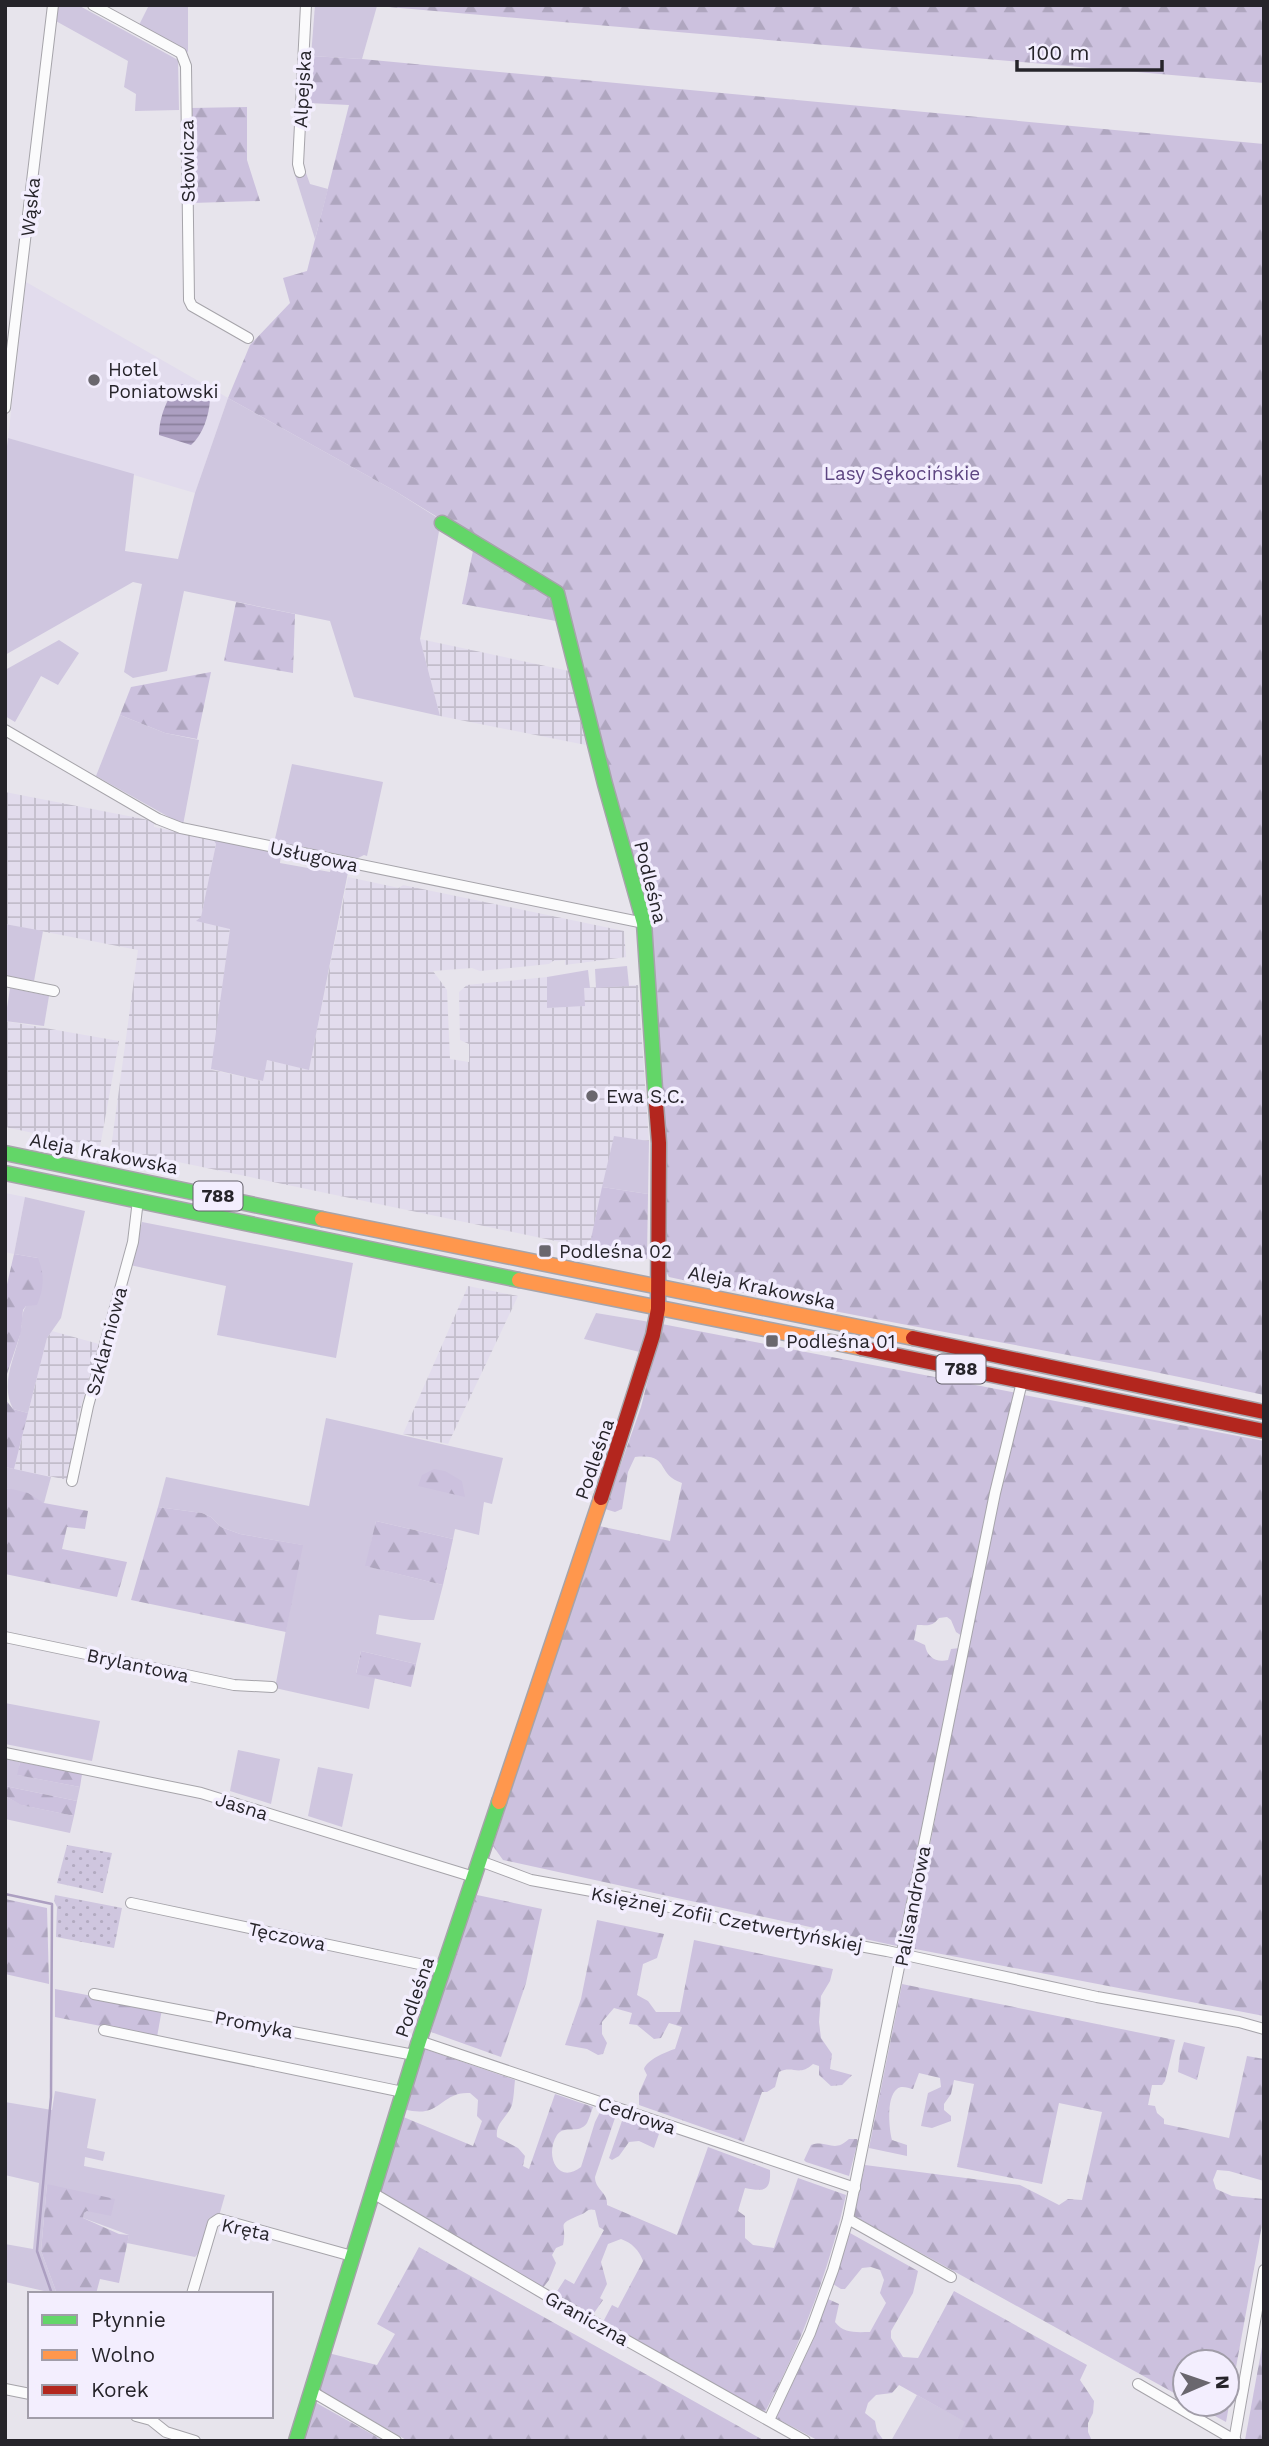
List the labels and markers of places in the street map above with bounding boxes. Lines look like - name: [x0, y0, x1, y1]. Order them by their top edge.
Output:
- place label: Hotel Poniatowski: [108, 358, 219, 403]
- marker: Hotel Poniatowski: [86, 372, 102, 388]
- place label: Ewa S.C.: [606, 1085, 685, 1108]
- marker: Ewa S.C.: [584, 1088, 600, 1104]
- place label: Podleśna 02: [559, 1240, 672, 1263]
- marker: Podleśna 02: [537, 1243, 553, 1259]
- place label: Podleśna 01: [786, 1330, 895, 1353]
- marker: Podleśna 01: [764, 1333, 780, 1349]

